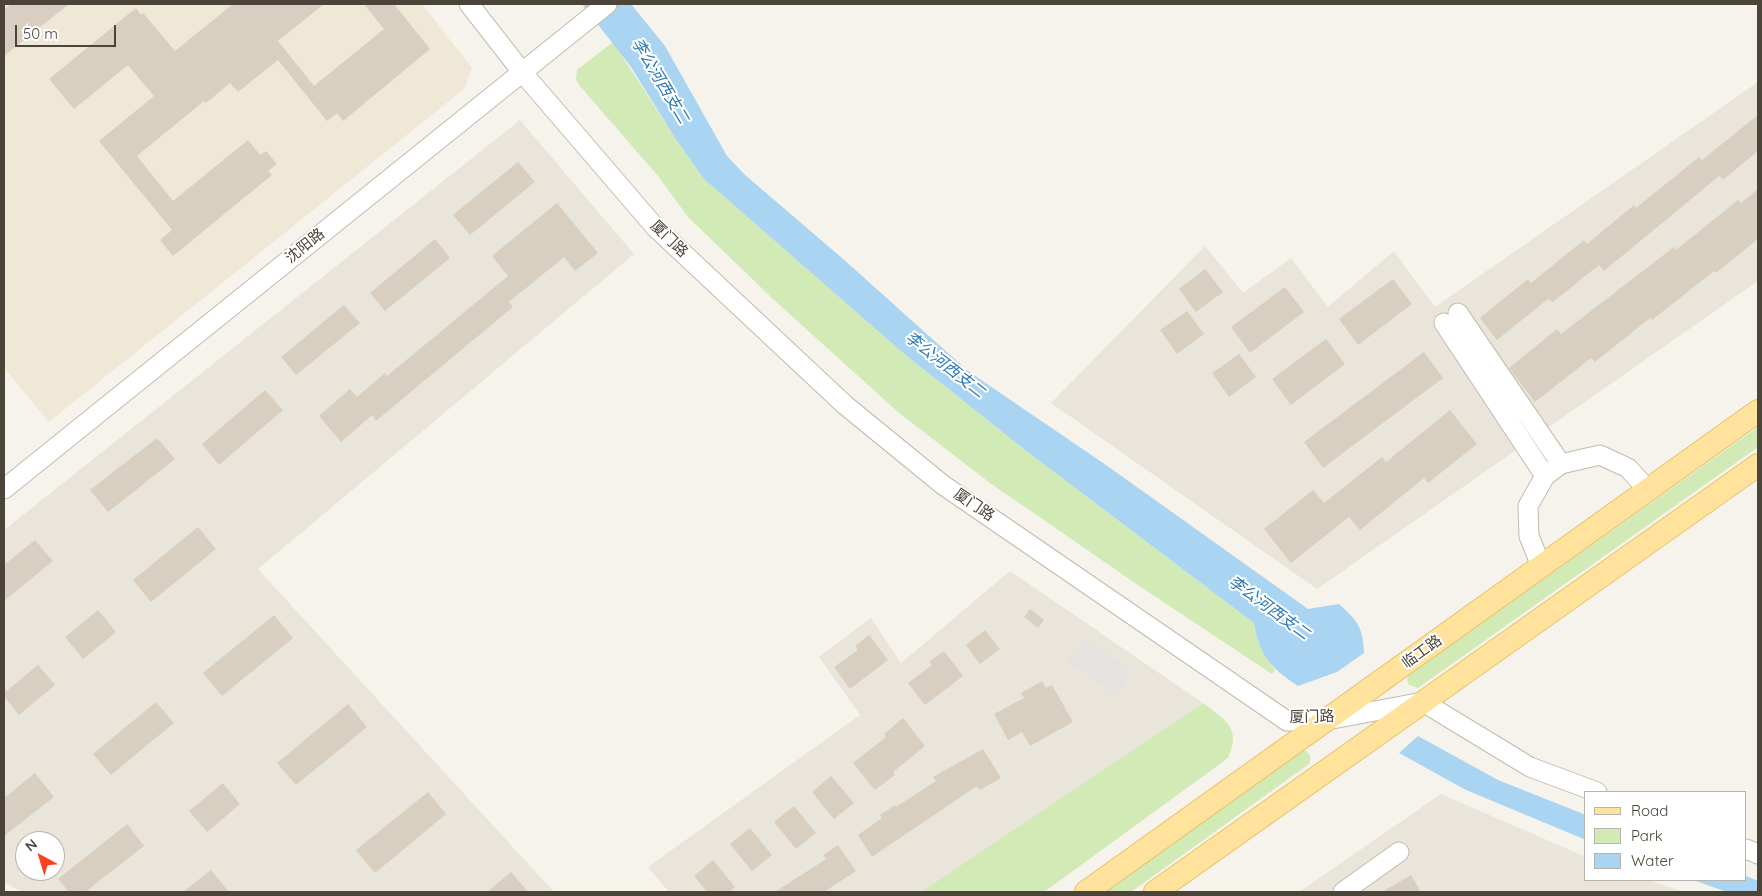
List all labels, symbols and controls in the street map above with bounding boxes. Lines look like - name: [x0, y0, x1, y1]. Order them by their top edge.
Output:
- scale bar: [18, 15, 119, 47]
- text: 50 m: [23, 24, 58, 43]
- water label: 李公河西支二: [627, 35, 693, 127]
- street label: 厦门路: [647, 217, 691, 261]
- street label: 沈阳路: [282, 225, 328, 267]
- water label: 李公河西支二: [901, 328, 989, 402]
- street label: 厦门路: [950, 485, 998, 525]
- water label: 李公河西支二: [1225, 572, 1313, 644]
- street label: 临工路: [1399, 631, 1445, 673]
- street label: 厦门路: [1289, 708, 1335, 726]
- legend: [1584, 791, 1747, 881]
- text: Road: [1631, 801, 1668, 820]
- text: Park: [1631, 826, 1663, 845]
- north arrow: [15, 831, 65, 881]
- text: N: [22, 835, 41, 855]
- text: Water: [1631, 851, 1674, 870]

